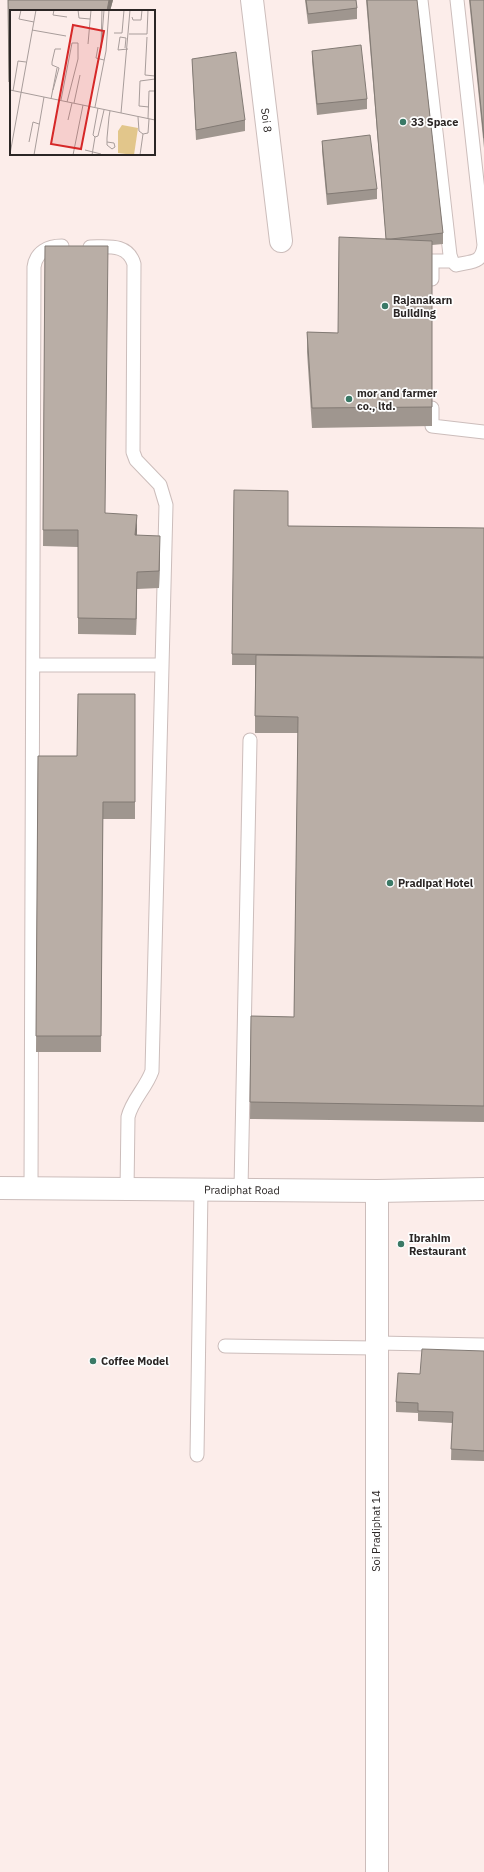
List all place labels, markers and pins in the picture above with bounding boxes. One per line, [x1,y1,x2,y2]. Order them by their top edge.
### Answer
place label: 33 Space [411,115,458,129]
marker: 33 Space [398,117,408,127]
place label: Rajanakarn Building [393,293,452,320]
marker: Rajanakarn Building [380,301,390,311]
place label: mor and farmer co., ltd. [357,386,438,413]
marker: mor and farmer co., ltd. [344,394,354,404]
place label: Pradipat Hotel [398,876,474,890]
marker: Pradipat Hotel [385,878,395,888]
place label: Ibrahim Restaurant [409,1231,466,1258]
marker: Ibrahim Restaurant [396,1239,406,1249]
place label: Coffee Model [101,1354,169,1368]
marker: Coffee Model [88,1356,98,1366]

